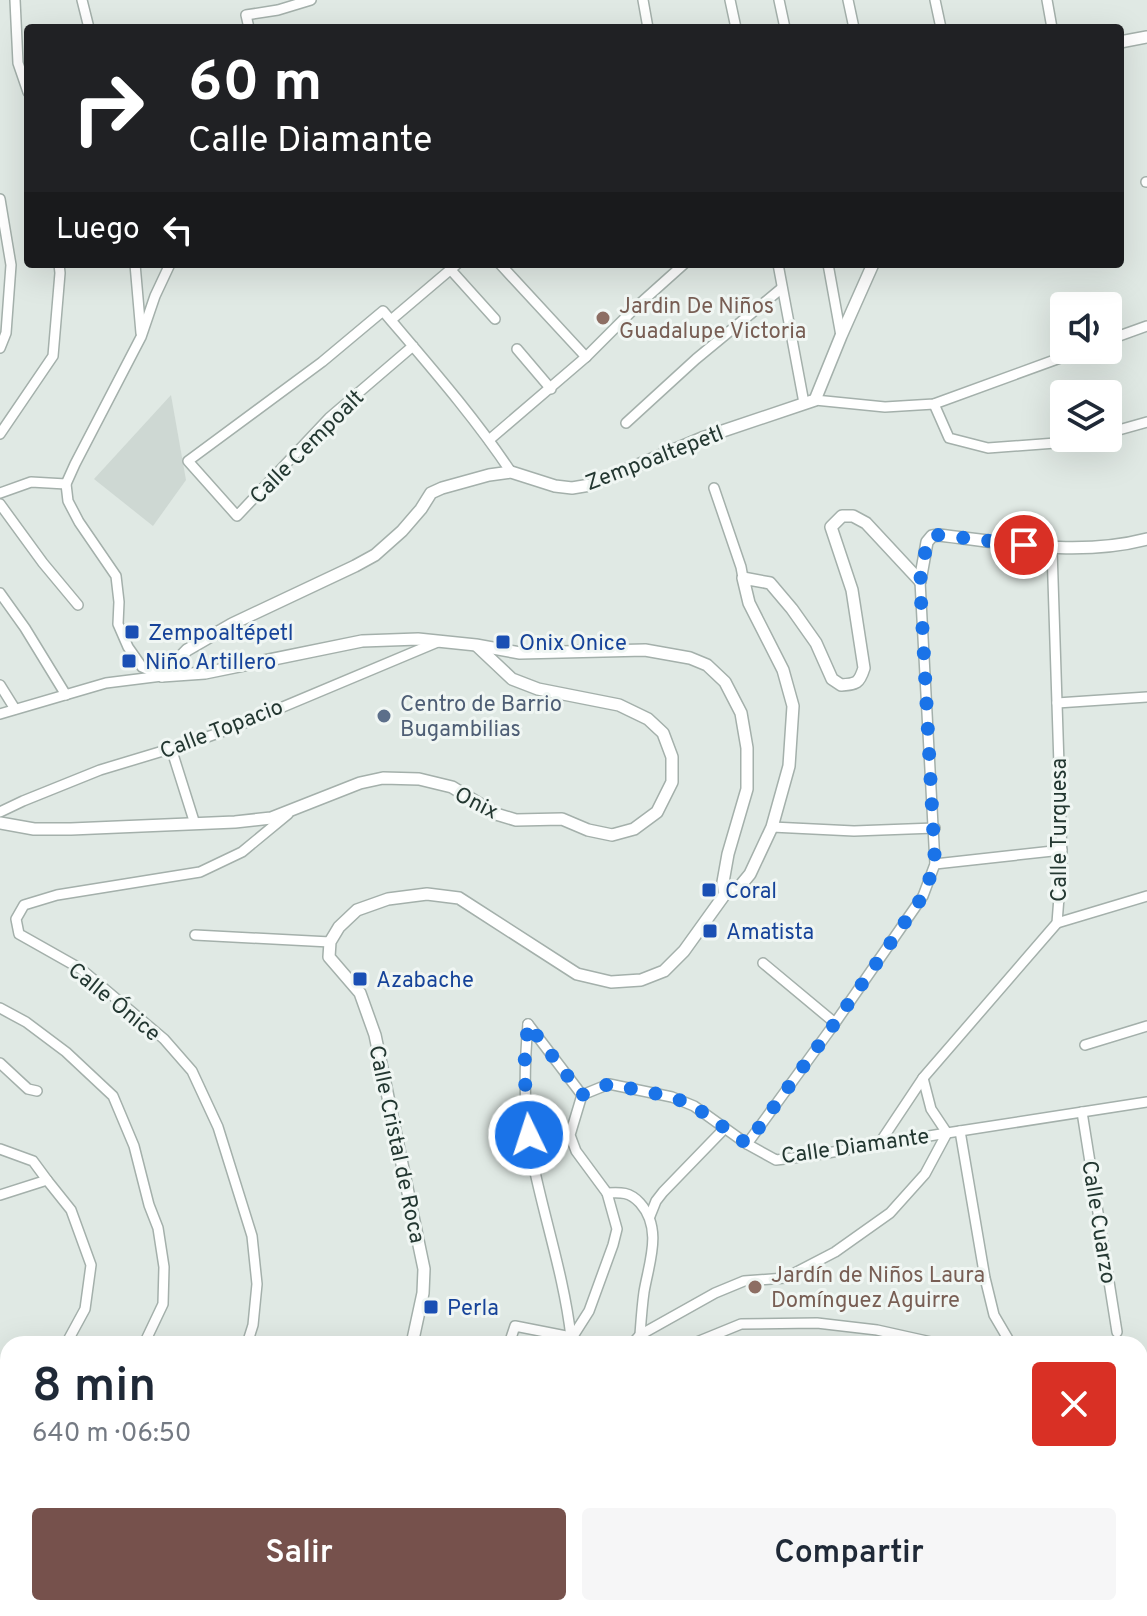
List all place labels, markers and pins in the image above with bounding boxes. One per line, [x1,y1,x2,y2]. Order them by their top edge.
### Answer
place label: Jardin De Niños Guadalupe Victoria [619,294,806,346]
marker: Jardin De Niños Guadalupe Victoria [594,309,612,327]
pin [990,511,1058,579]
place label: Zempoaltépetl [148,621,294,648]
marker: Zempoaltépetl [123,623,141,641]
place label: Onix Onice [519,631,627,658]
marker: Onix Onice [494,633,512,651]
place label: Niño Artillero [145,650,276,677]
marker: Niño Artillero [120,652,138,670]
place label: Centro de Barrio Bugambilias [400,692,562,744]
marker: Centro de Barrio Bugambilias [375,707,393,725]
place label: Coral [725,879,777,906]
marker: Coral [700,881,718,899]
place label: Amatista [726,920,814,947]
marker: Amatista [701,922,719,940]
place label: Azabache [376,968,474,995]
marker: Azabache [351,970,369,988]
place label: Jardín de Niños Laura Domínguez Aguirre [771,1263,985,1315]
marker: Jardín de Niños Laura Domínguez Aguirre [746,1278,764,1296]
place label: Perla [447,1296,499,1323]
marker: Perla [422,1298,440,1316]

